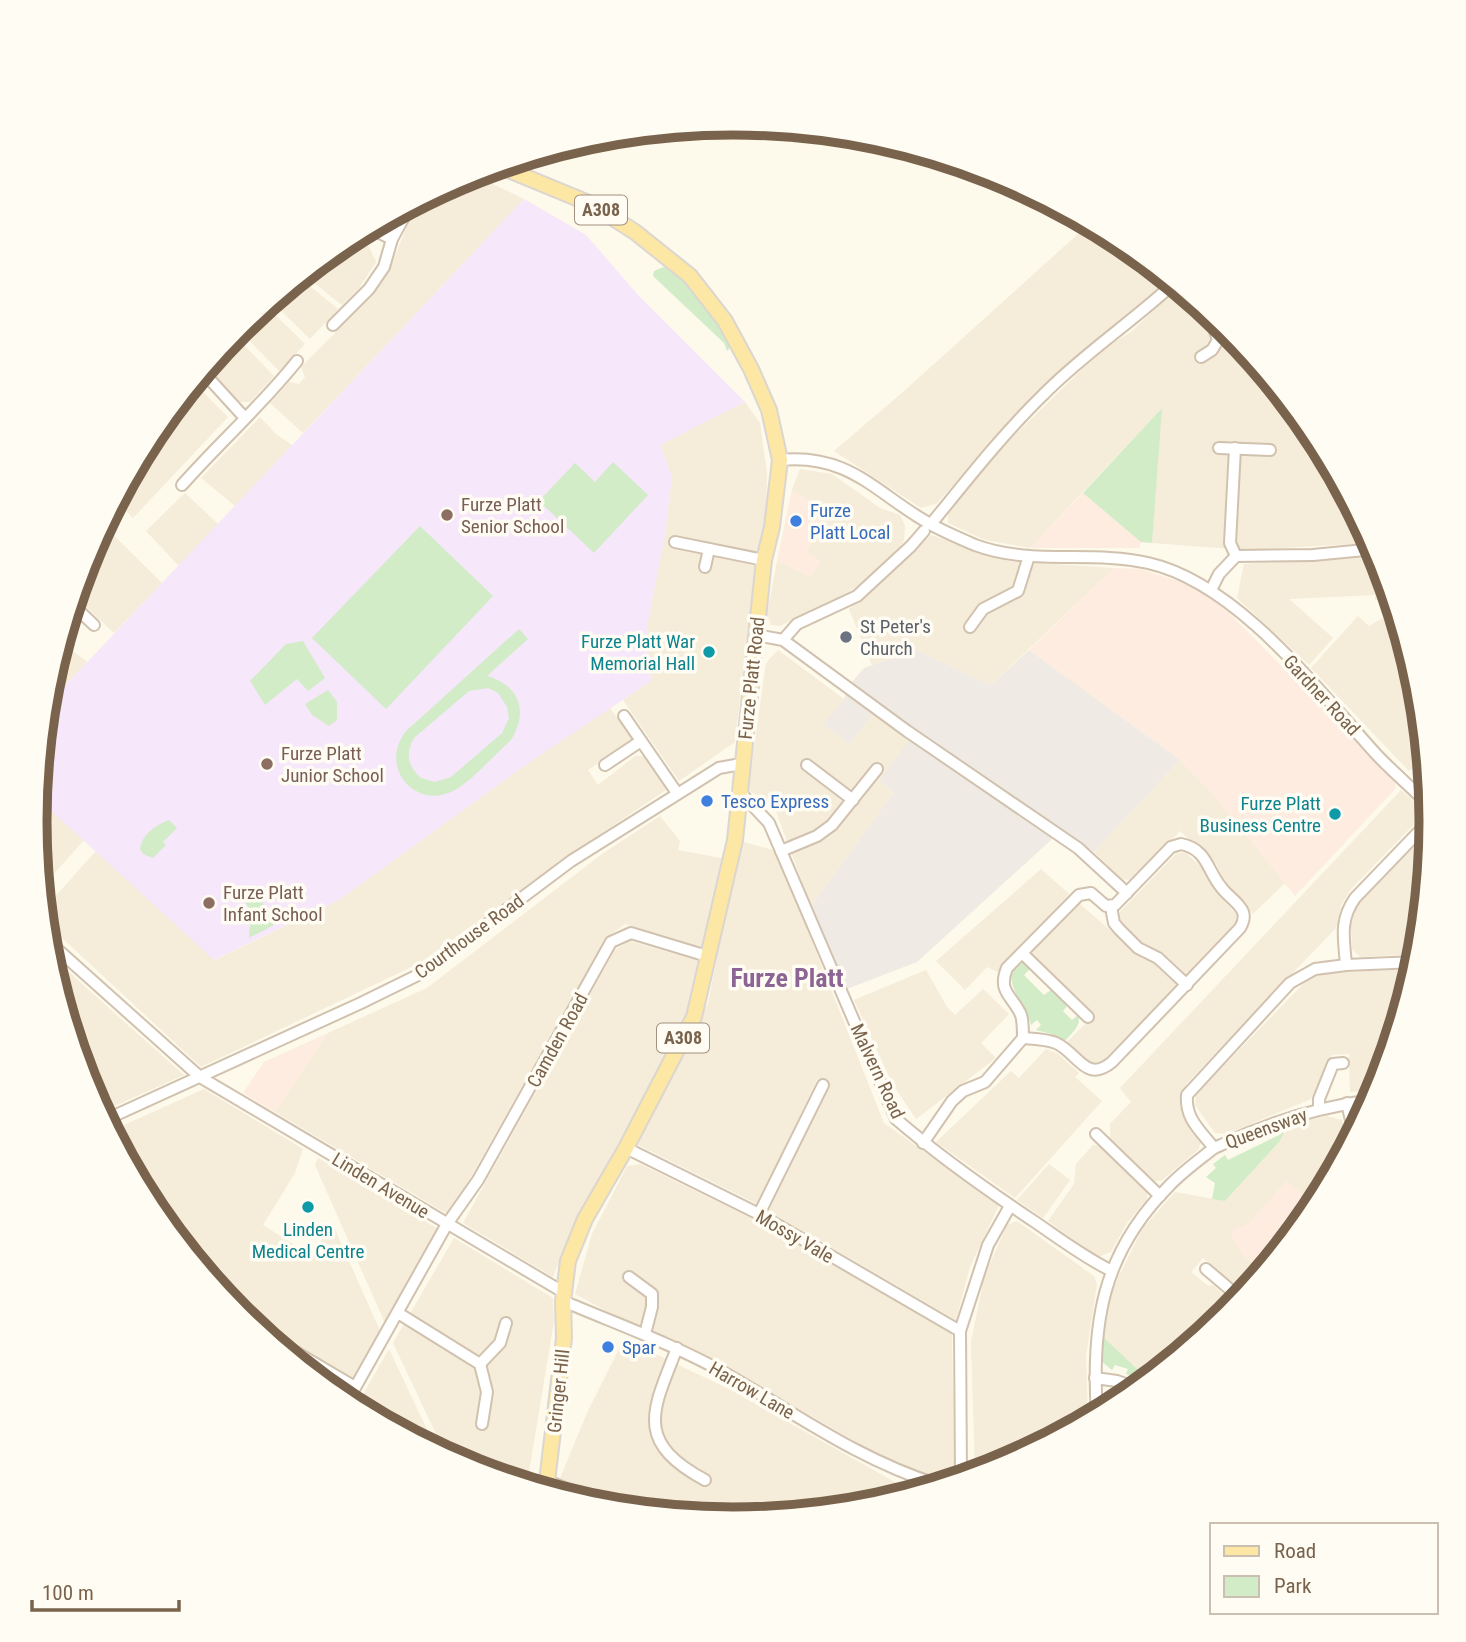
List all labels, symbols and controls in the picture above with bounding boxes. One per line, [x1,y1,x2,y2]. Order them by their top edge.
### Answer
road number: A308 [575,196,627,224]
place label: Furze Platt Senior School [461,493,564,538]
place label: Furze Platt Local [810,499,890,544]
marker: Furze Platt Senior School [439,507,455,523]
marker: Furze Platt Local [788,513,804,529]
place label: St Peter's Church [860,615,931,660]
street label: Furze Platt Road [734,616,769,740]
marker: St Peter's Church [838,629,854,645]
place label: Furze Platt War Memorial Hall [581,630,695,675]
marker: Furze Platt War Memorial Hall [701,644,717,660]
street label: Gardner Road [1279,650,1365,740]
place label: Furze Platt Junior School [281,742,384,787]
marker: Furze Platt Junior School [259,756,275,772]
place label: Tesco Express [721,790,829,813]
place label: Furze Platt Business Centre [1200,792,1321,837]
marker: Tesco Express [699,793,715,809]
marker: Furze Platt Business Centre [1327,806,1343,822]
place label: Furze Platt Infant School [223,881,323,926]
street label: Courthouse Road [410,889,528,984]
marker: Furze Platt Infant School [201,895,217,911]
district label: Furze Platt [730,963,844,993]
street label: Camden Road [522,989,593,1091]
street label: Malvern Road [846,1020,910,1122]
road number: A308 [657,1023,709,1052]
street label: Queensway [1222,1103,1310,1154]
street label: Linden Avenue [328,1147,434,1223]
marker: Linden Medical Centre [300,1199,316,1215]
street label: Mossy Vale [752,1205,838,1268]
place label: Linden Medical Centre [252,1218,364,1263]
place label: Spar [622,1336,656,1359]
marker: Spar [600,1339,616,1355]
street label: Gringer Hill [543,1348,574,1434]
street label: Harrow Lane [705,1357,799,1424]
legend [1210,1523,1438,1614]
text: Road [1274,1539,1316,1563]
scale bar [32,1568,178,1612]
text: Park [1274,1574,1312,1598]
text: 100 m [42,1581,94,1605]

